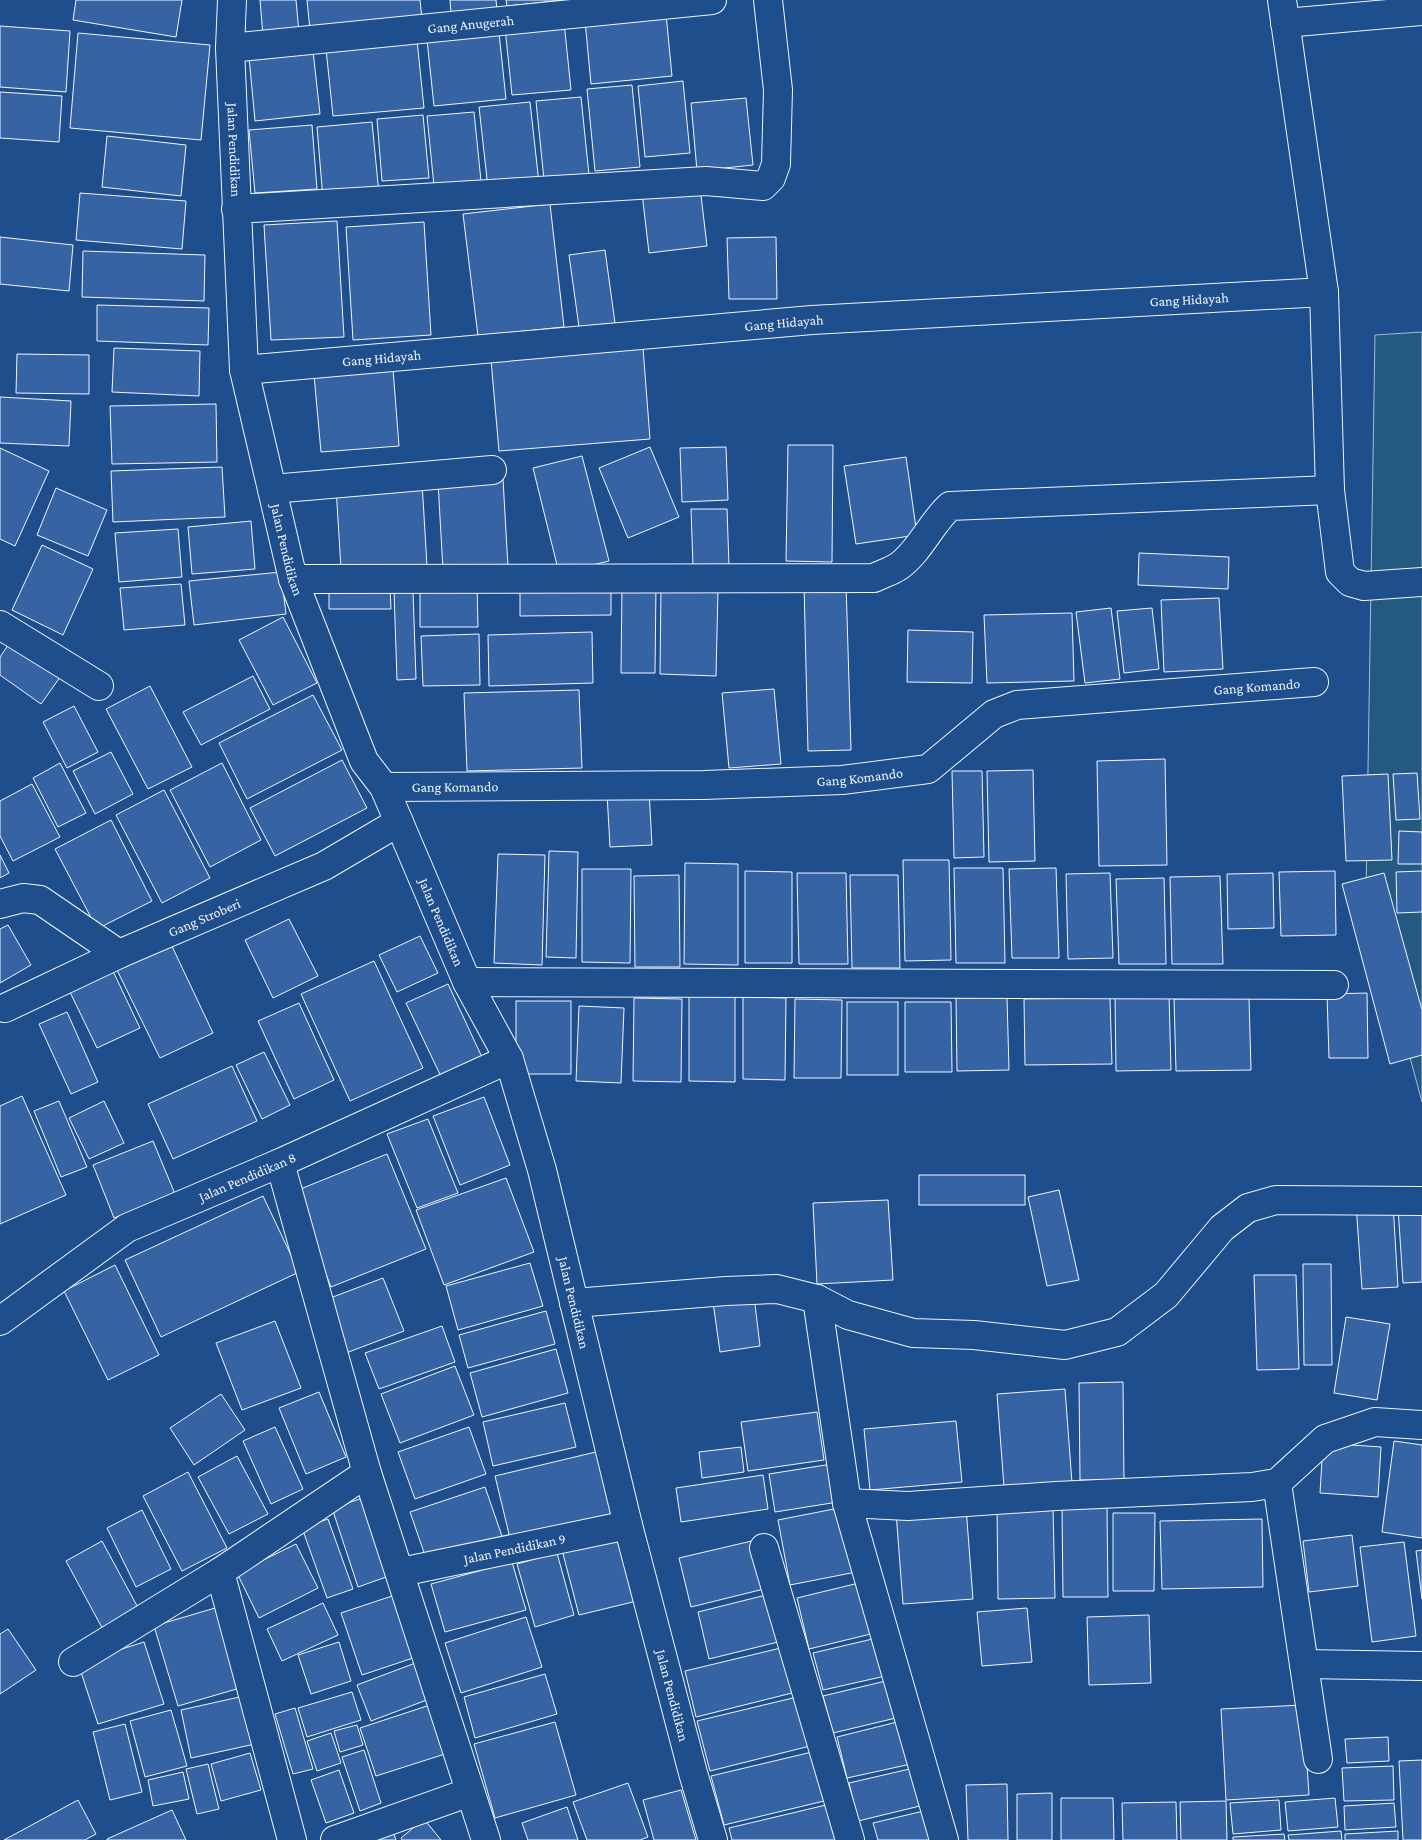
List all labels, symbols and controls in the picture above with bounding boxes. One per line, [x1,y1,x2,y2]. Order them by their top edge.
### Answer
street label: Gang Anugerah [427,12,515,36]
street label: Jalan Pendidikan [224,100,244,198]
street label: Gang Hidayah [1149,289,1230,310]
street label: Gang Hidayah [744,311,824,334]
street label: Gang Hidayah [341,346,422,369]
street label: Jalan Pendidikan [267,500,307,598]
street label: Gang Komando [1213,675,1301,698]
street label: Gang Komando [816,764,904,789]
street label: Gang Komando [412,778,498,795]
street label: Jalan Pendidikan [415,874,467,969]
street label: Gang Stroberi [166,895,243,940]
street label: Jalan Pendidikan 8 [194,1149,298,1205]
street label: Jalan Pendidikan [555,1253,593,1351]
street label: Jalan Pendidikan 9 [460,1530,567,1567]
street label: Jalan Pendidikan [652,1646,692,1743]

